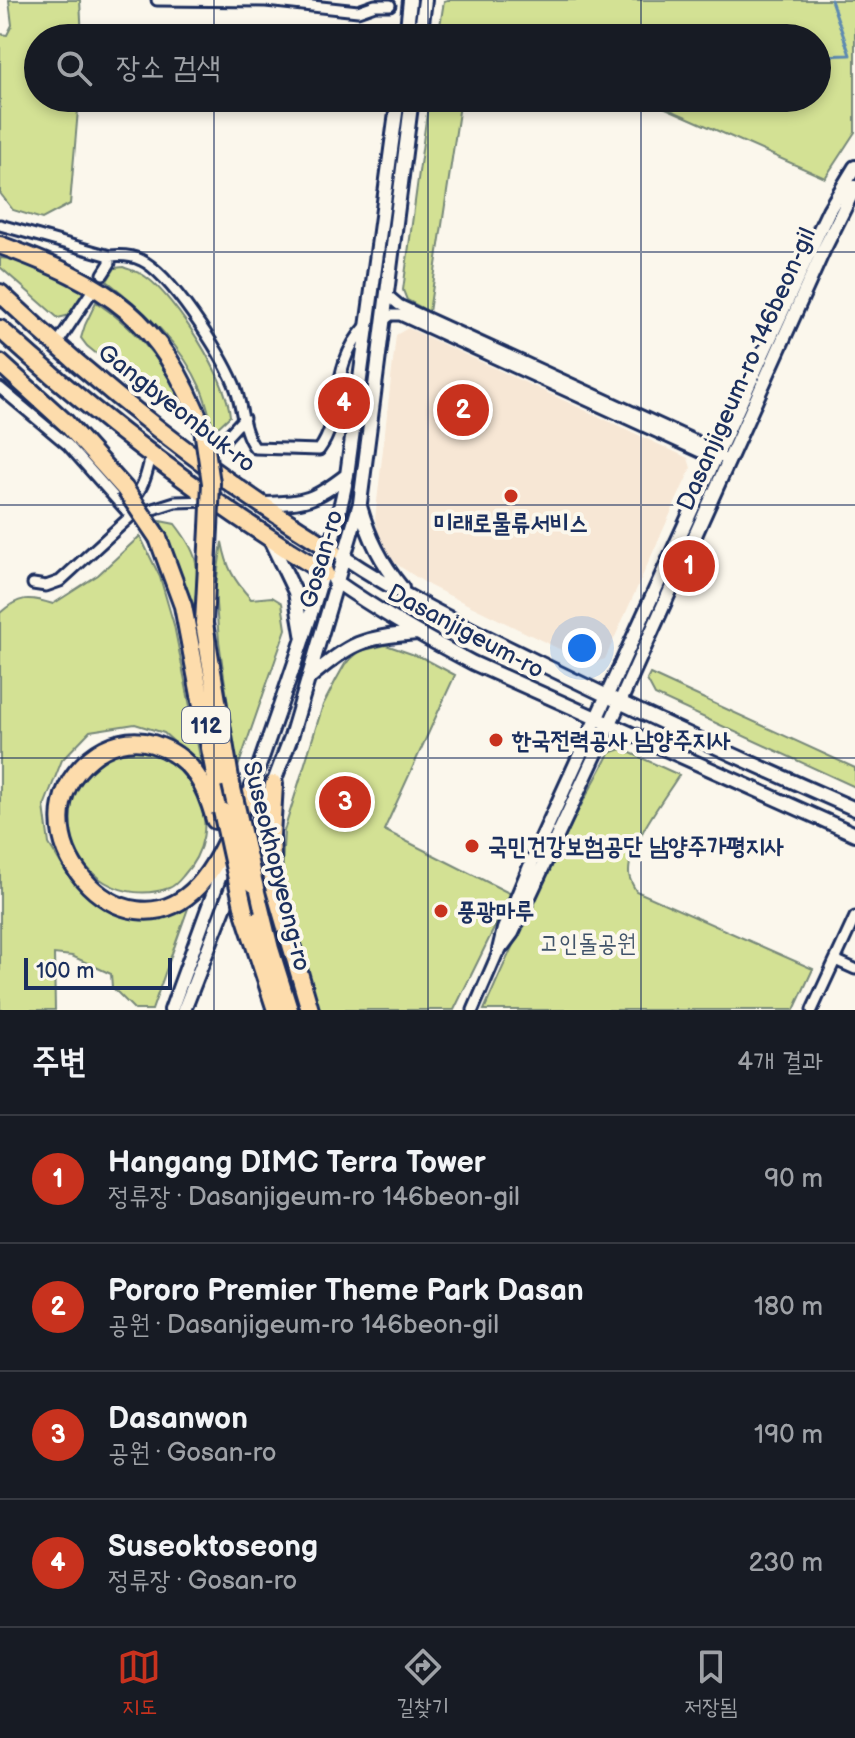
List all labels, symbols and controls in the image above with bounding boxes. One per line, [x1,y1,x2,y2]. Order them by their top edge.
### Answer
search box [24,24,831,112]
icon: search [52,46,96,90]
text: 장소 검색 [116,50,221,86]
street label: Dasanjigeum-ro 146beon-gil [671,223,822,515]
street label: Gangbyeonbuk-ro [92,338,261,479]
pin: 4 [318,373,370,433]
pin: 2 [437,380,489,440]
marker: 미래로물류서비스 [502,487,520,505]
street label: Gosan-ro [294,506,349,612]
place label: 미래로물류서비스 [434,509,588,538]
pin: 1 [663,536,715,596]
street label: Dasanjigeum-ro [383,578,549,685]
your location [562,628,602,668]
road number: 112 [182,707,230,743]
place label: 한국전력공사 남양주지사 [511,726,731,755]
marker: 한국전력공사 남양주지사 [487,731,505,749]
street label: Suseokhopyeong-ro [236,758,317,974]
pin: 3 [319,772,371,832]
place label: 국민건강보험공단 남양주가평지사 [488,832,784,861]
marker: 국민건강보험공단 남양주가평지사 [463,837,481,855]
place label: 풍광마루 [457,897,534,926]
marker: 풍광마루 [432,902,450,920]
park label: 고인돌공원 [540,929,636,958]
scale bar [24,954,172,990]
text: 100 m [36,958,95,985]
text: 주변 [32,1041,87,1082]
text: 4개 결과 [737,1047,823,1078]
text: Hangang DIMC Terra Tower [108,1145,486,1181]
text: 1 [53,1164,63,1195]
text: 90 m [764,1164,823,1195]
text: 정류장 · Dasanjigeum-ro 146beon-gil [108,1182,520,1213]
text: Pororo Premier Theme Park Dasan [108,1273,584,1309]
text: 2 [50,1292,66,1323]
text: 180 m [754,1292,823,1323]
text: 공원 · Dasanjigeum-ro 146beon-gil [108,1310,499,1341]
text: Dasanwon [108,1401,248,1437]
text: 3 [50,1420,66,1451]
text: 190 m [754,1420,823,1451]
text: 공원 · Gosan-ro [108,1438,276,1469]
text: Suseoktoseong [108,1529,318,1565]
text: 4 [50,1548,66,1579]
text: 230 m [748,1548,823,1579]
text: 정류장 · Gosan-ro [108,1566,297,1597]
tab: 지도 [117,1645,161,1721]
tab: 길찾기 [396,1645,449,1721]
tab: 저장됨 [684,1645,738,1721]

